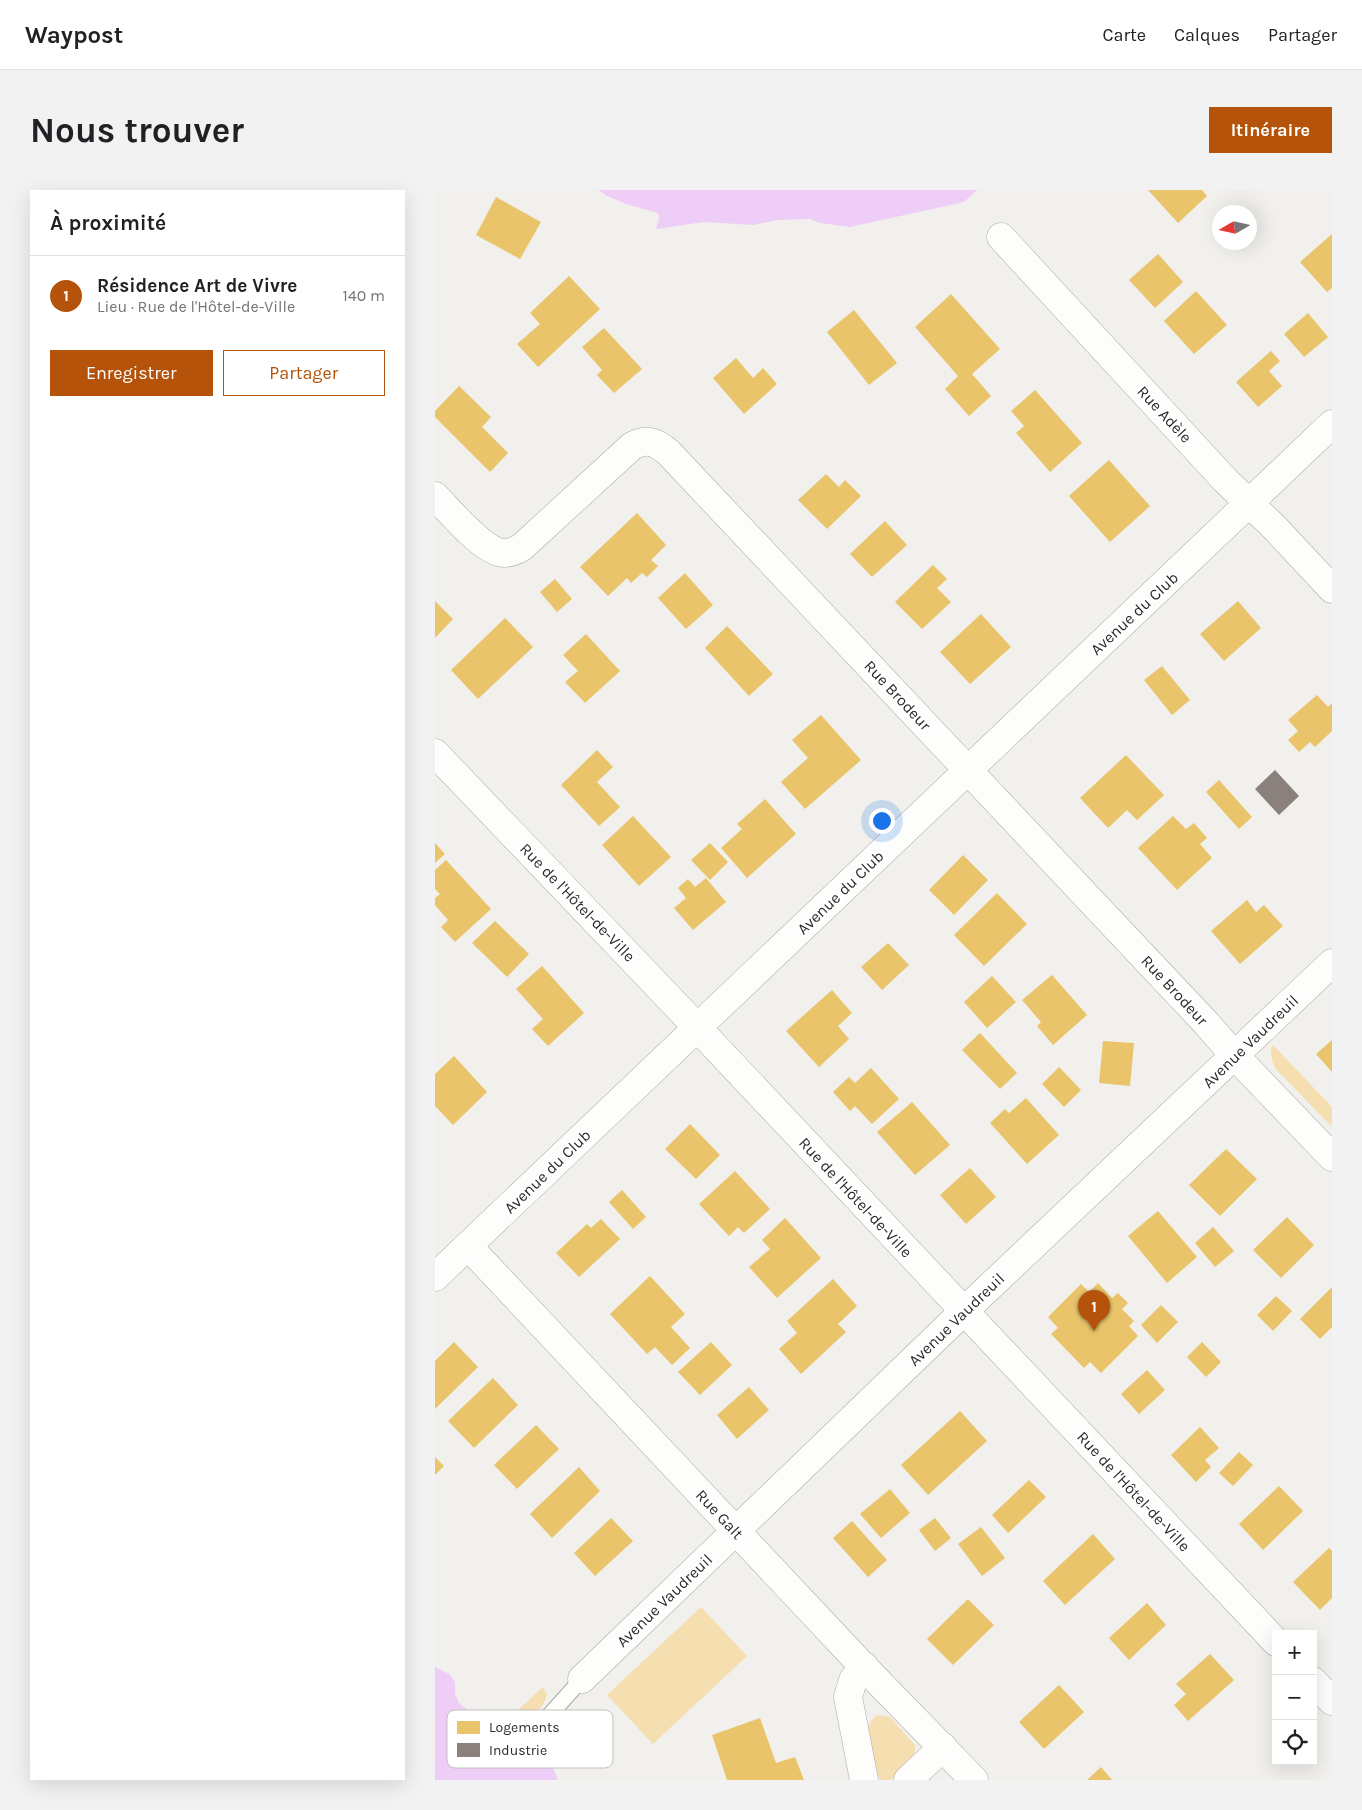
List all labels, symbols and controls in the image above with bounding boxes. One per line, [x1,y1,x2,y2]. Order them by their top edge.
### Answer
text: Waypost [25,21,123,49]
text: Carte [1102,24,1146,46]
text: Calques [1174,24,1240,46]
text: Partager [1268,24,1337,46]
button: Itinéraire [1209,107,1332,153]
text: Nous trouver [30,110,244,151]
north arrow [1212,205,1257,250]
text: À proximité [50,211,166,235]
text: Résidence Art de Vivre [97,275,297,297]
text: 1 [63,286,69,305]
text: 140 m [343,286,385,305]
text: Lieu · Rue de l'Hôtel-de-Ville [97,297,295,316]
button: Enregistrer [50,350,213,396]
button: Partager [223,350,385,396]
street label: Rue Adèle [1133,382,1196,447]
street label: Avenue du Club [1087,568,1182,659]
street label: Rue Brodeur [860,656,935,735]
your location [869,808,895,834]
street label: Rue de l'Hôtel-de-Ville [516,839,639,966]
street label: Avenue du Club [793,846,888,938]
street label: Rue Brodeur [1137,951,1212,1030]
street label: Avenue Vaudreuil [1198,991,1302,1092]
street label: Avenue du Club [500,1125,595,1217]
street label: Rue de l'Hôtel-de-Ville [795,1133,916,1261]
street label: Avenue Vaudreuil [904,1269,1008,1370]
pin: 1 [1078,1290,1110,1331]
street label: Rue de l'Hôtel-de-Ville [1073,1427,1194,1555]
street label: Rue Galt [692,1486,747,1543]
street label: Avenue Vaudreuil [612,1550,716,1651]
map controls [1272,1630,1317,1765]
button: + [1272,1630,1317,1675]
button: − [1272,1675,1317,1720]
legend [447,1710,613,1768]
text: Logements [489,1719,560,1736]
button: locate [1272,1720,1317,1765]
text: Industrie [489,1742,547,1759]

